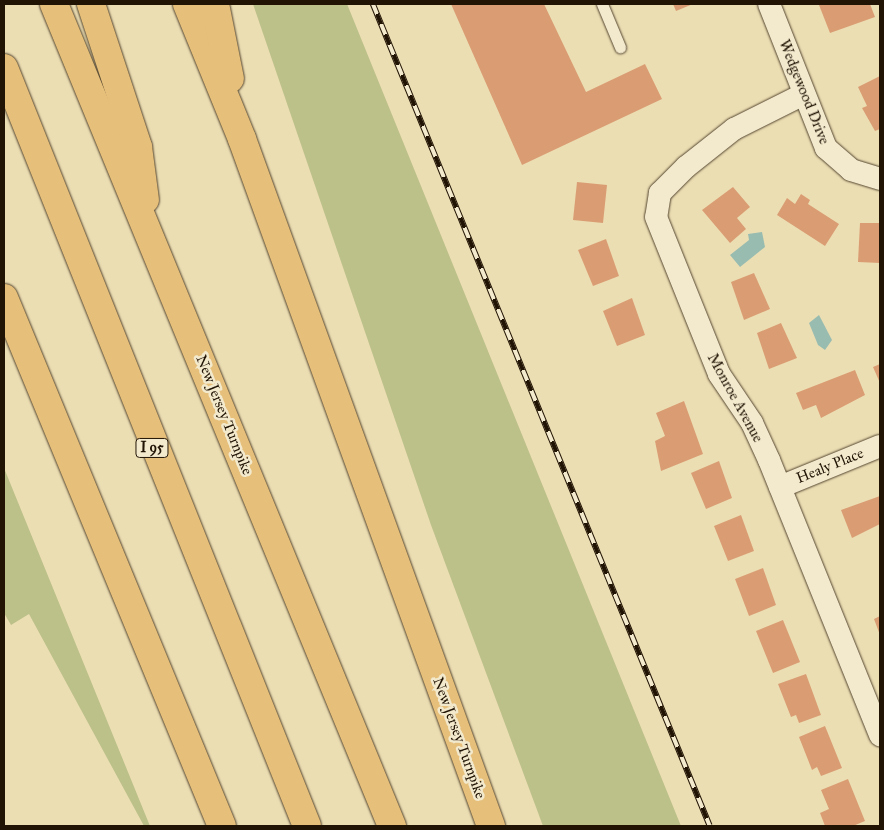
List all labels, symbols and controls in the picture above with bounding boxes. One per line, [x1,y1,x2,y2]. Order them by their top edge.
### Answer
street label: Wedgewood Drive [775,37,833,147]
street label: Monroe Avenue [703,350,767,446]
street label: New Jersey Turnpike [192,352,256,478]
road number: I 95 [134,436,170,459]
street label: Healy Place [794,444,866,488]
street label: New Jersey Turnpike [429,675,489,801]

